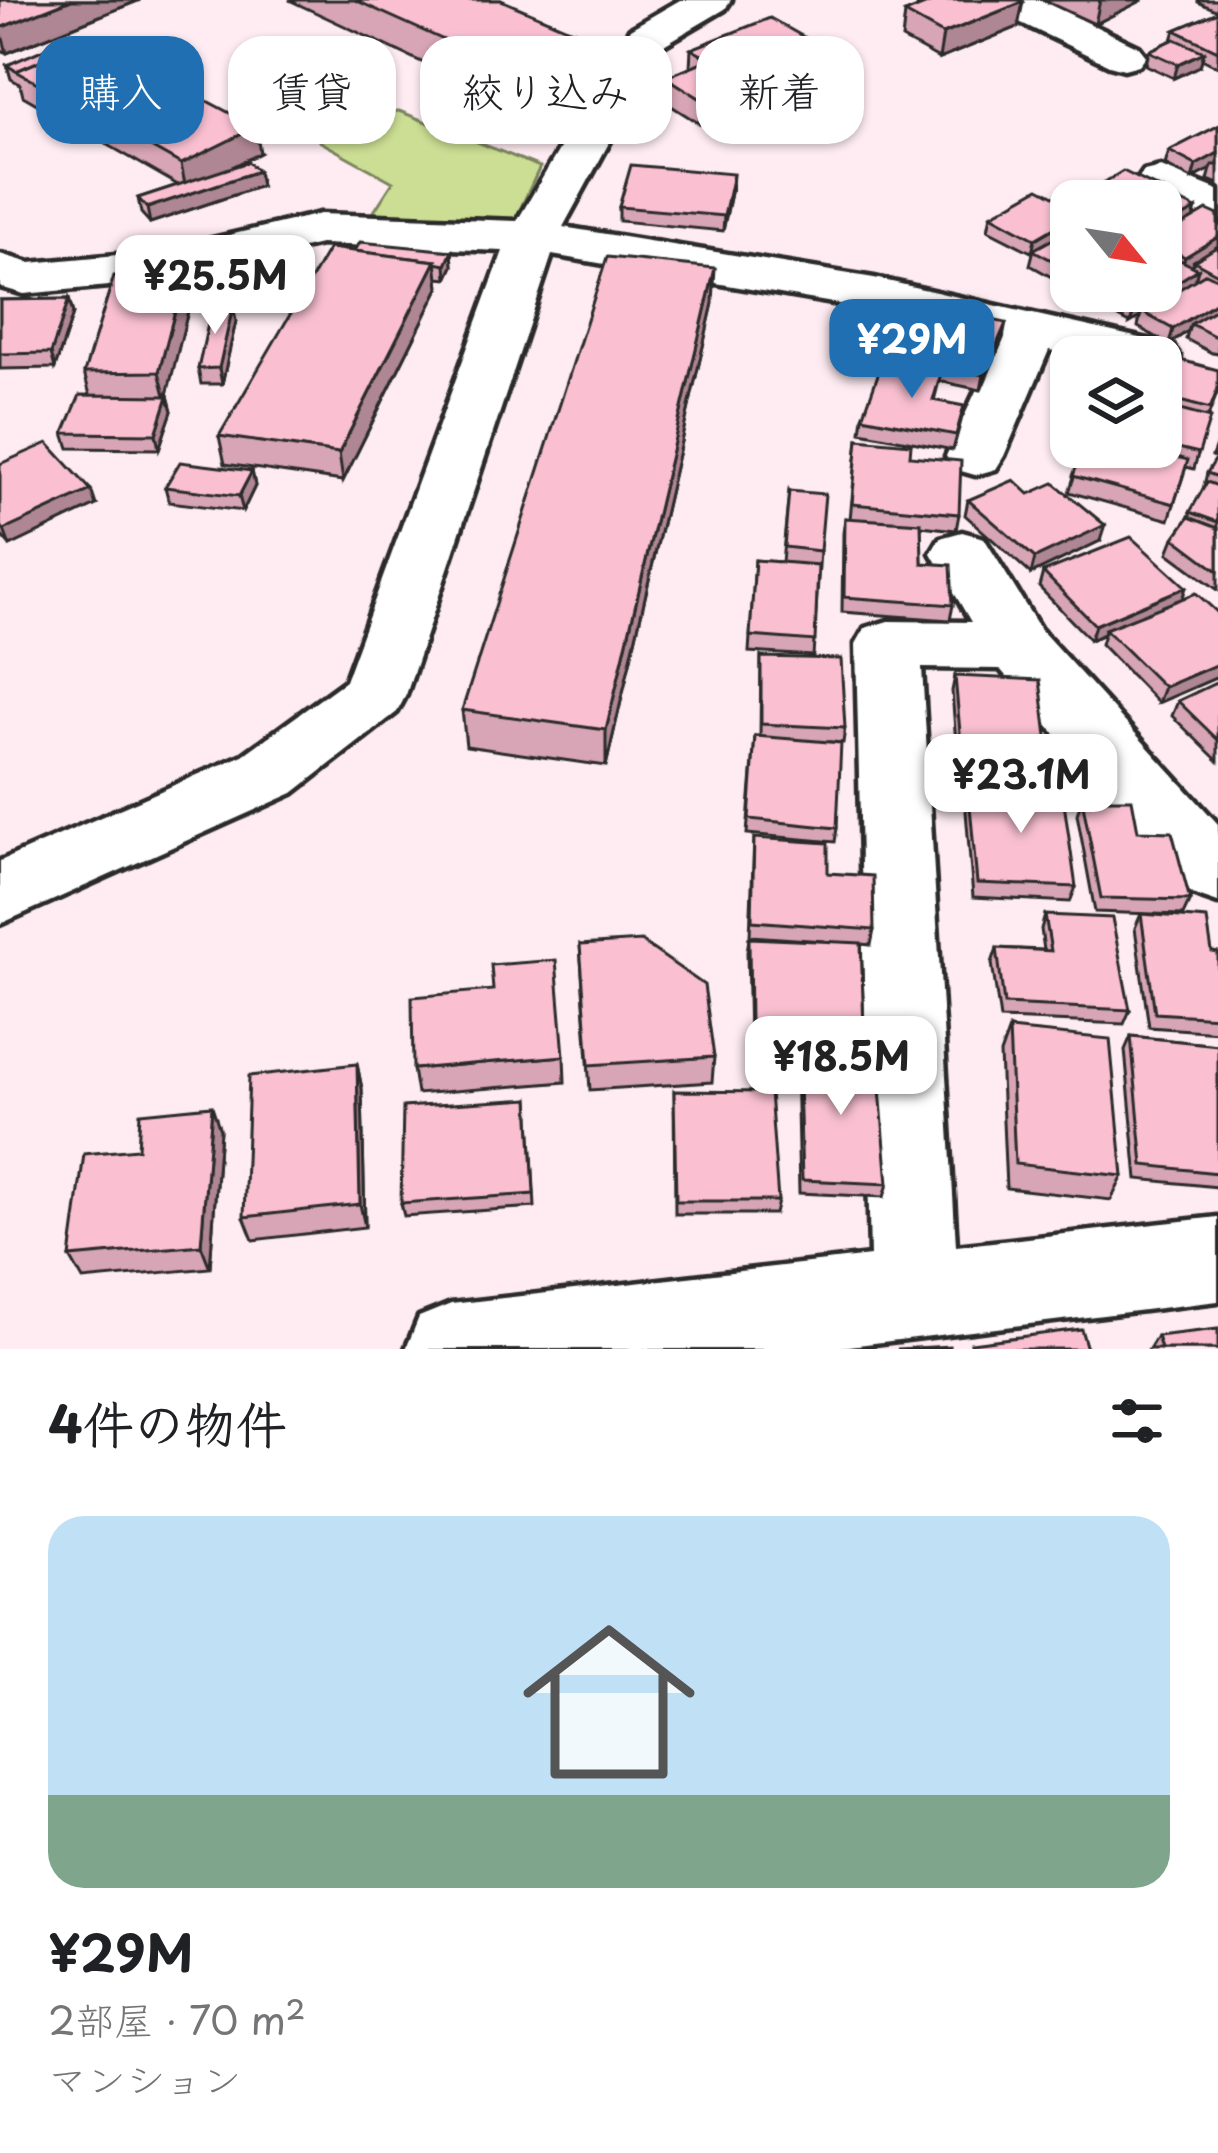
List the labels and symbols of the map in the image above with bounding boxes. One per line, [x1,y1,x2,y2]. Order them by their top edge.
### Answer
north arrow [1050,180,1182,312]
pin: ¥25.5M [117,235,313,337]
pin: ¥29M [841,299,983,401]
pin: ¥23.1M [923,734,1119,836]
pin: ¥18.5M [743,1016,939,1118]

